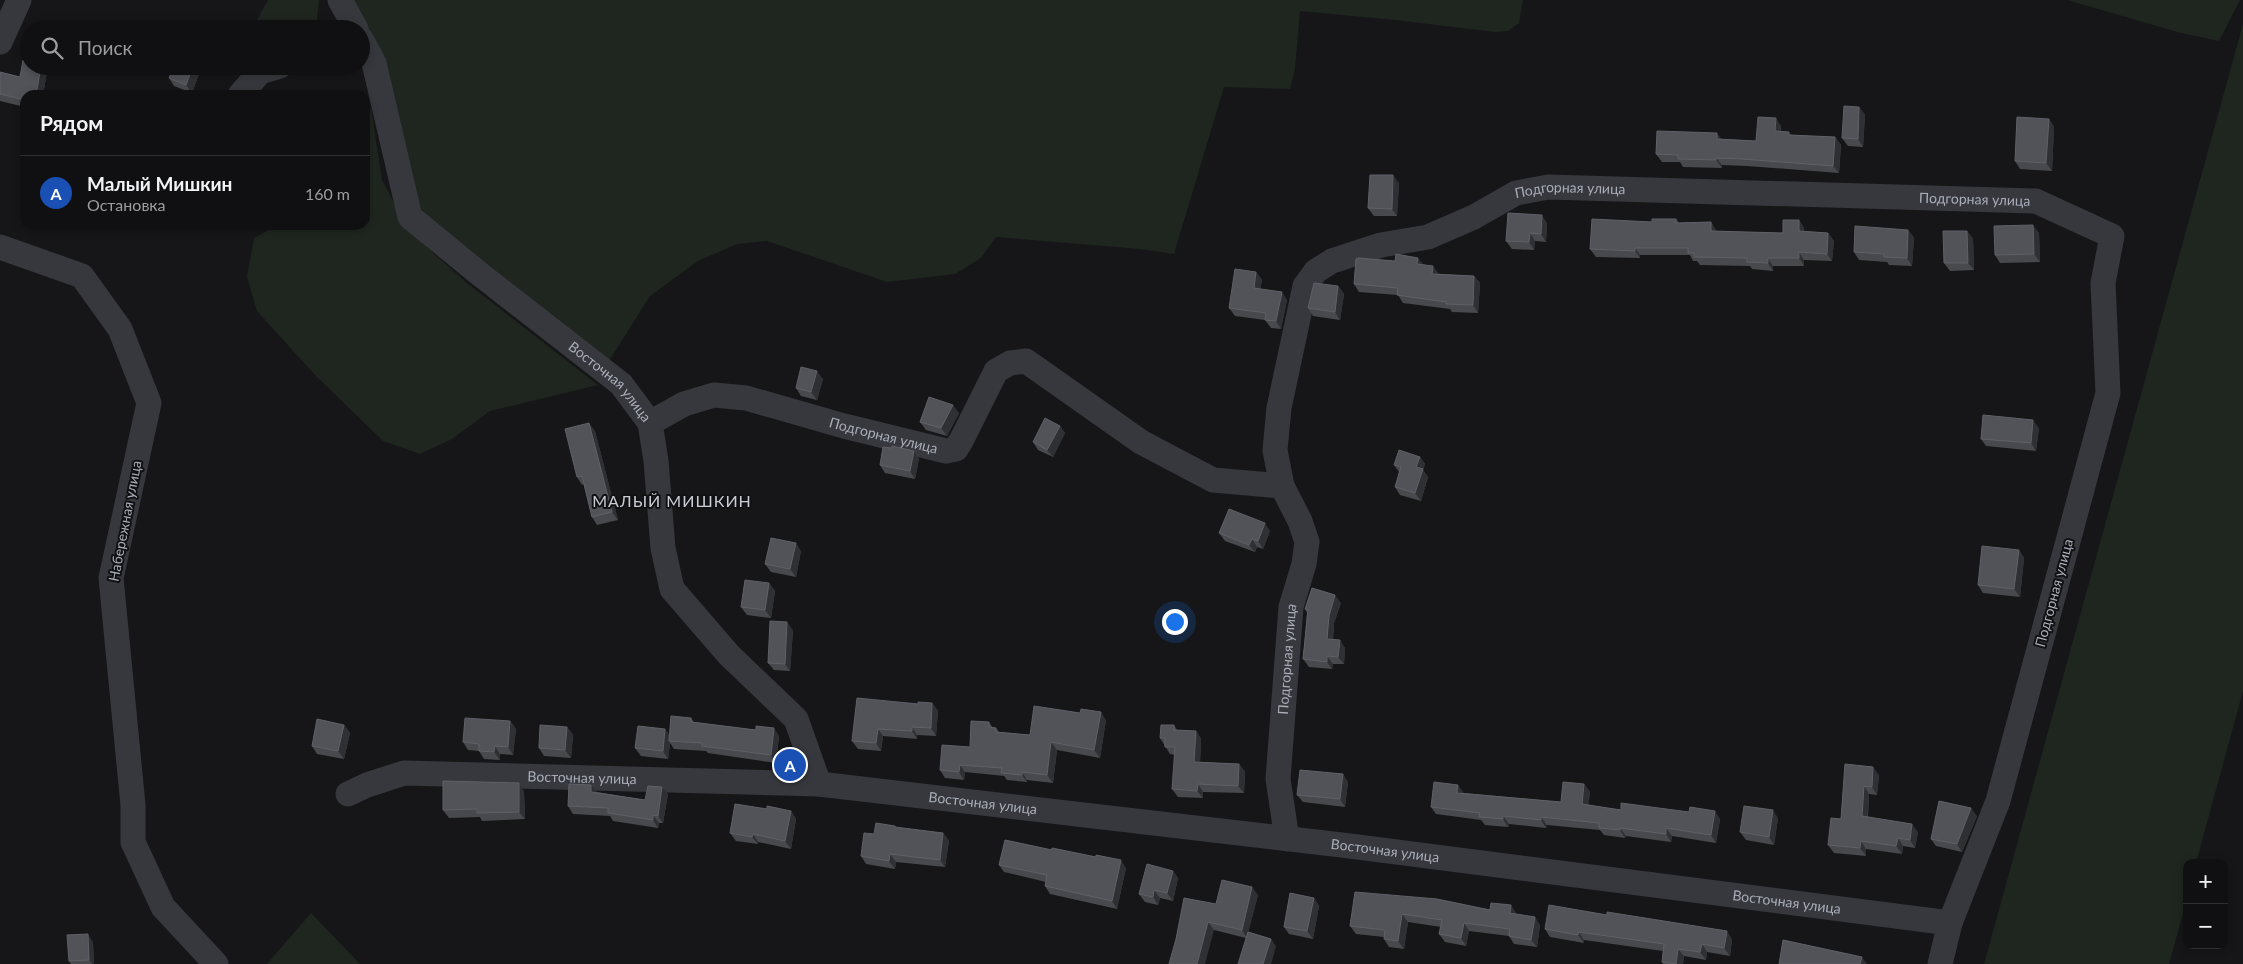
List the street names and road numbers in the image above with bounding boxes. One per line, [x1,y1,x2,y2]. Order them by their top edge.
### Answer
street label: Подгорная улица [1513,178,1626,201]
street label: Подгорная улица [1919,189,2031,209]
street label: Восточная улица [565,337,655,425]
street label: Подгорная улица [827,413,940,457]
street label: Набережная улица [104,459,145,583]
street label: Подгорная улица [2031,537,2076,649]
street label: Подгорная улица [1274,601,1300,715]
street label: Восточная улица [527,767,637,787]
street label: Восточная улица [928,788,1038,817]
street label: Восточная улица [1330,835,1440,865]
street label: Восточная улица [1732,886,1842,917]

